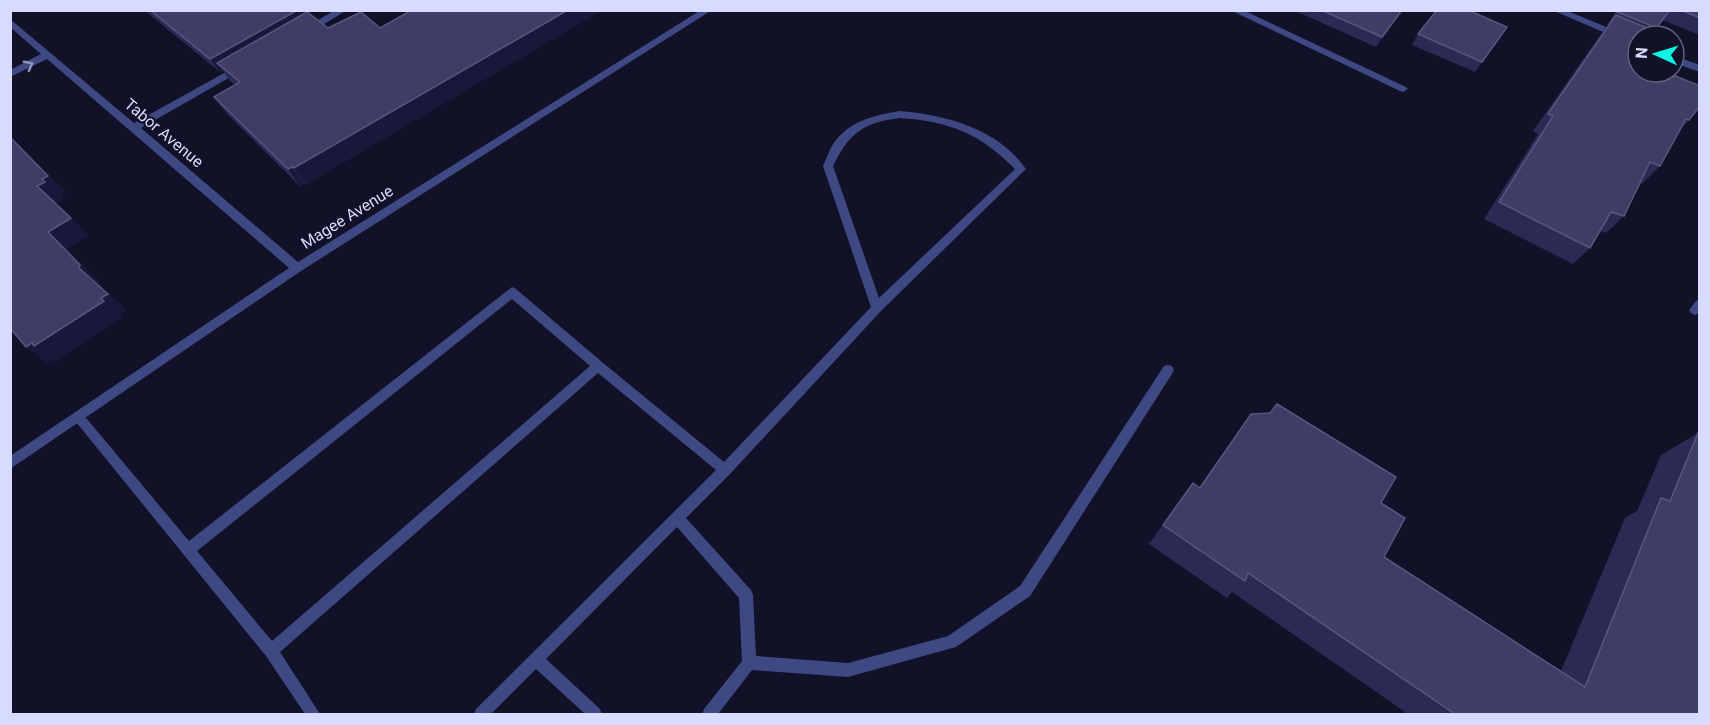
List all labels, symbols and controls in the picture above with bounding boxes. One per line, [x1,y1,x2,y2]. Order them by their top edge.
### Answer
north arrow [1626,24,1686,84]
text: N [1632,47,1651,59]
one-way arrow [22,61,33,72]
street label: Tabor Avenue [121,94,207,172]
street label: Magee Avenue [297,181,397,253]

